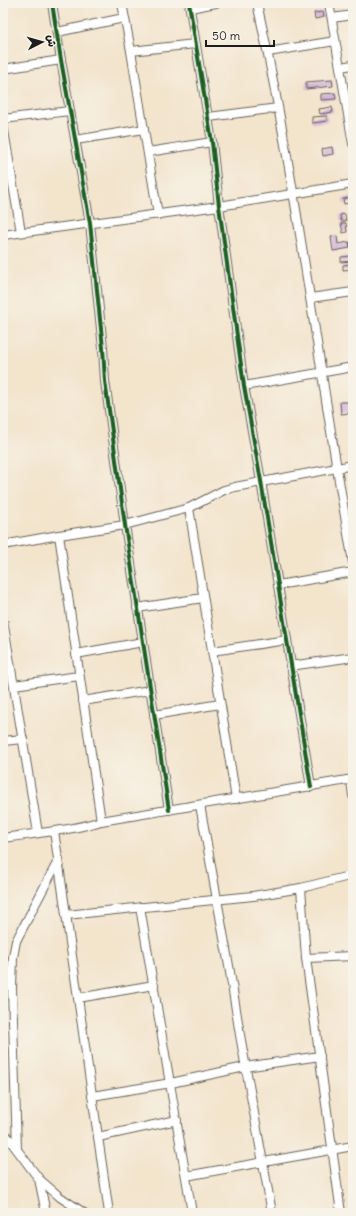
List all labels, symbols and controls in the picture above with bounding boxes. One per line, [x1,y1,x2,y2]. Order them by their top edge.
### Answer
north arrow [22,22,62,62]
scale bar [206,22,274,48]
text: 50 m [212,28,241,43]
text: ش [44,34,60,48]

